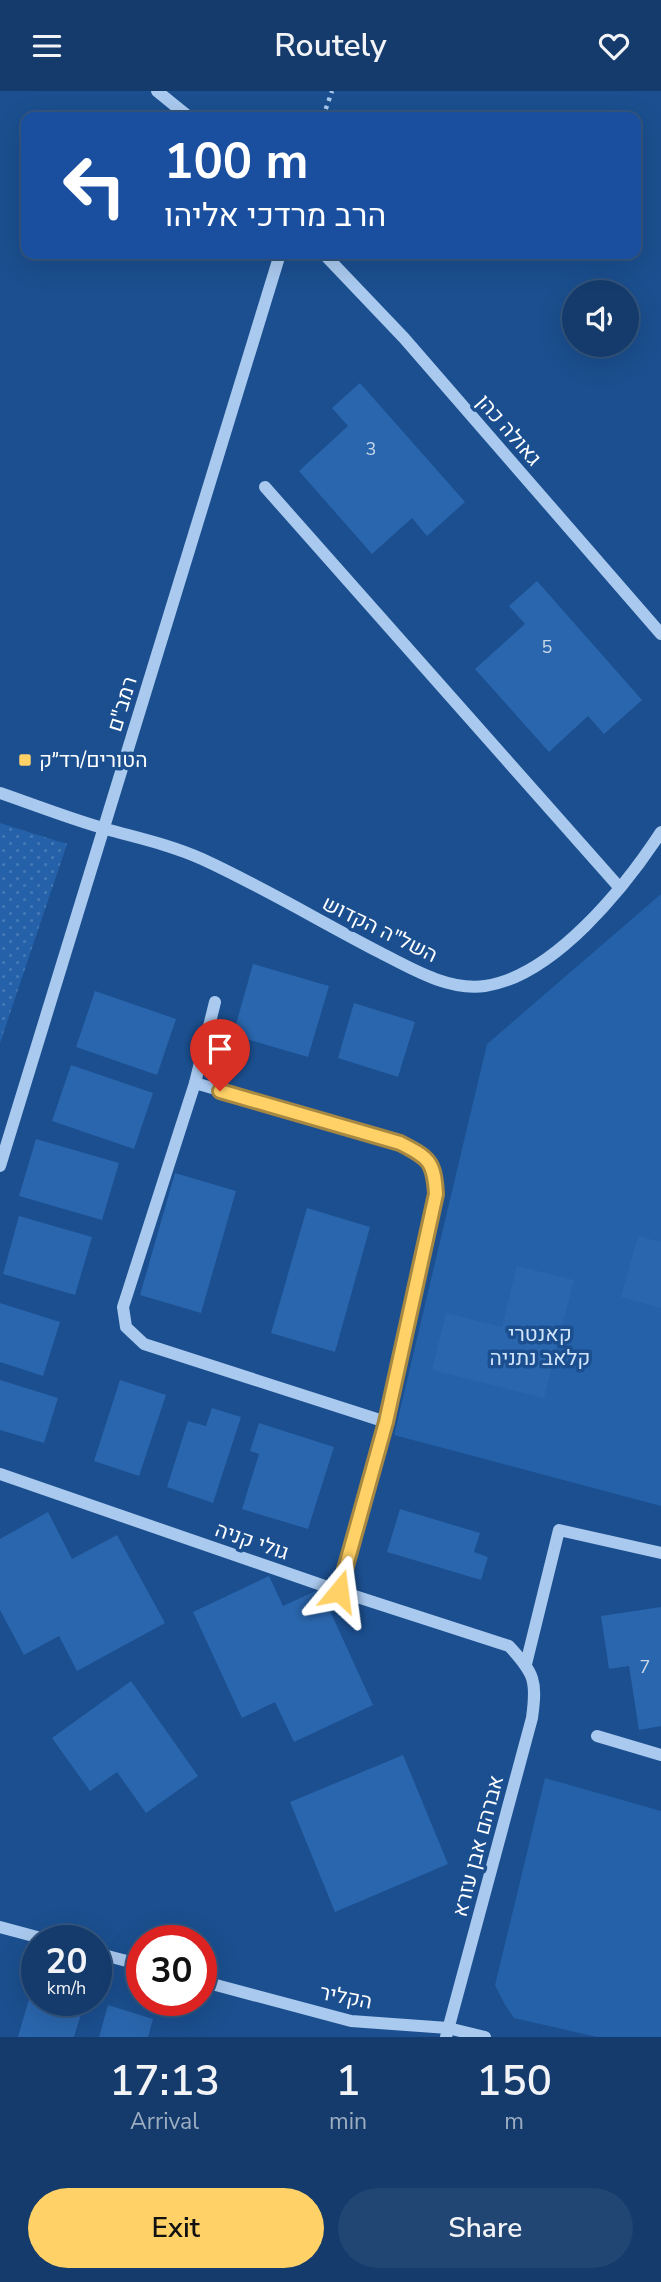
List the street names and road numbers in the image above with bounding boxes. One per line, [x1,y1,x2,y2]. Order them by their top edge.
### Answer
street label: גאולה כהן [470,388,548,472]
street label: רמב"ם [100,673,144,735]
street label: השל"ה הקדוש [318,889,442,969]
street label: גולי קניה [211,1515,293,1567]
street label: אברהם אבן עזרא [446,1772,510,1920]
street label: הקליר [317,1978,375,2016]

